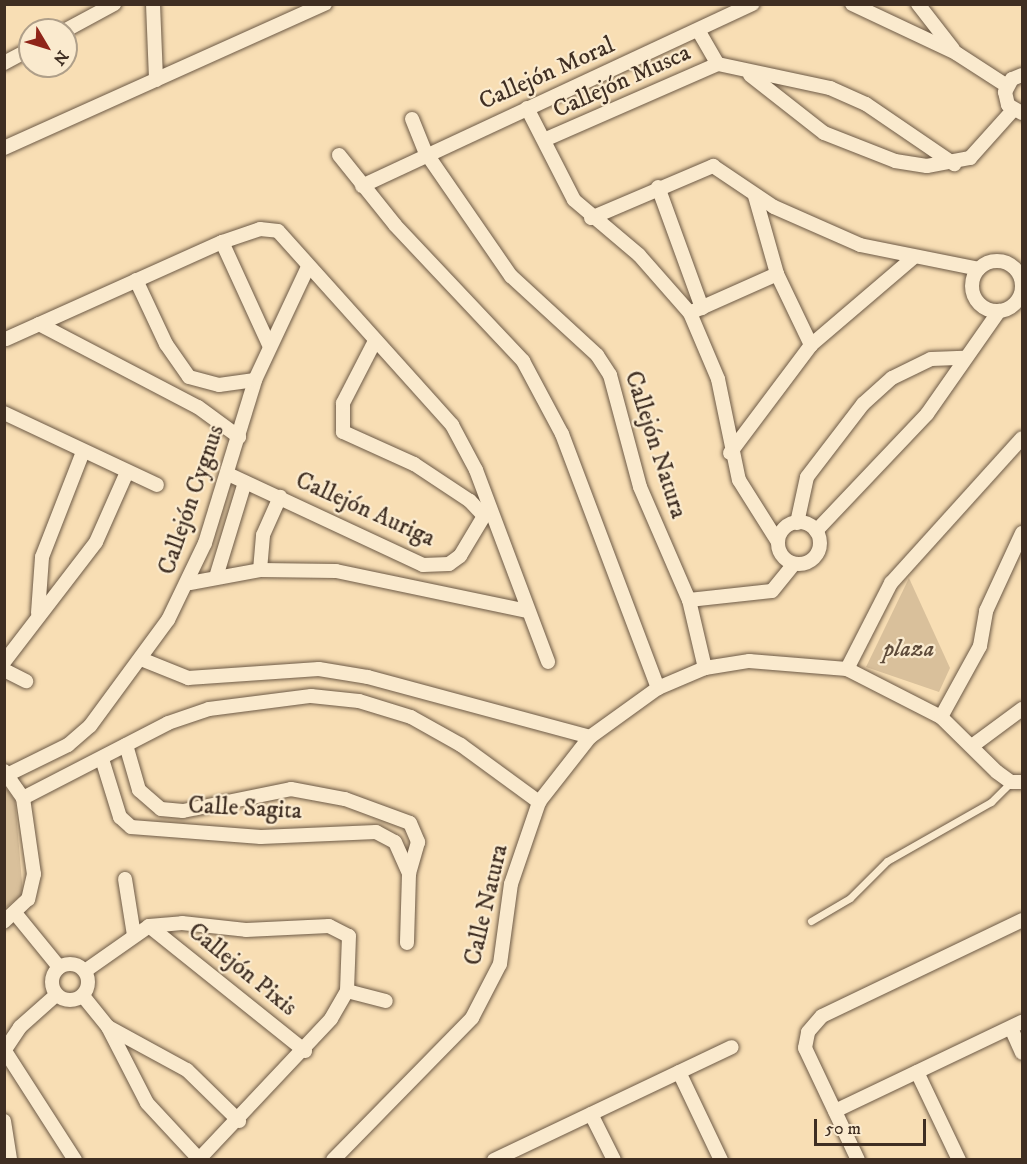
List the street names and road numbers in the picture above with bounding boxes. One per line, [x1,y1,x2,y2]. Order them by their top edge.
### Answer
street label: Callejón Moral [475,31,619,117]
street label: Callejón Musca [549,39,695,125]
street label: Callejón Natura [618,368,692,522]
street label: Callejón Cygnus [153,421,231,579]
street label: Callejón Auriga [291,466,439,554]
street label: Calle Sagita [187,792,303,826]
street label: Calle Natura [459,842,515,968]
street label: Callejón Pixis [182,917,302,1023]

